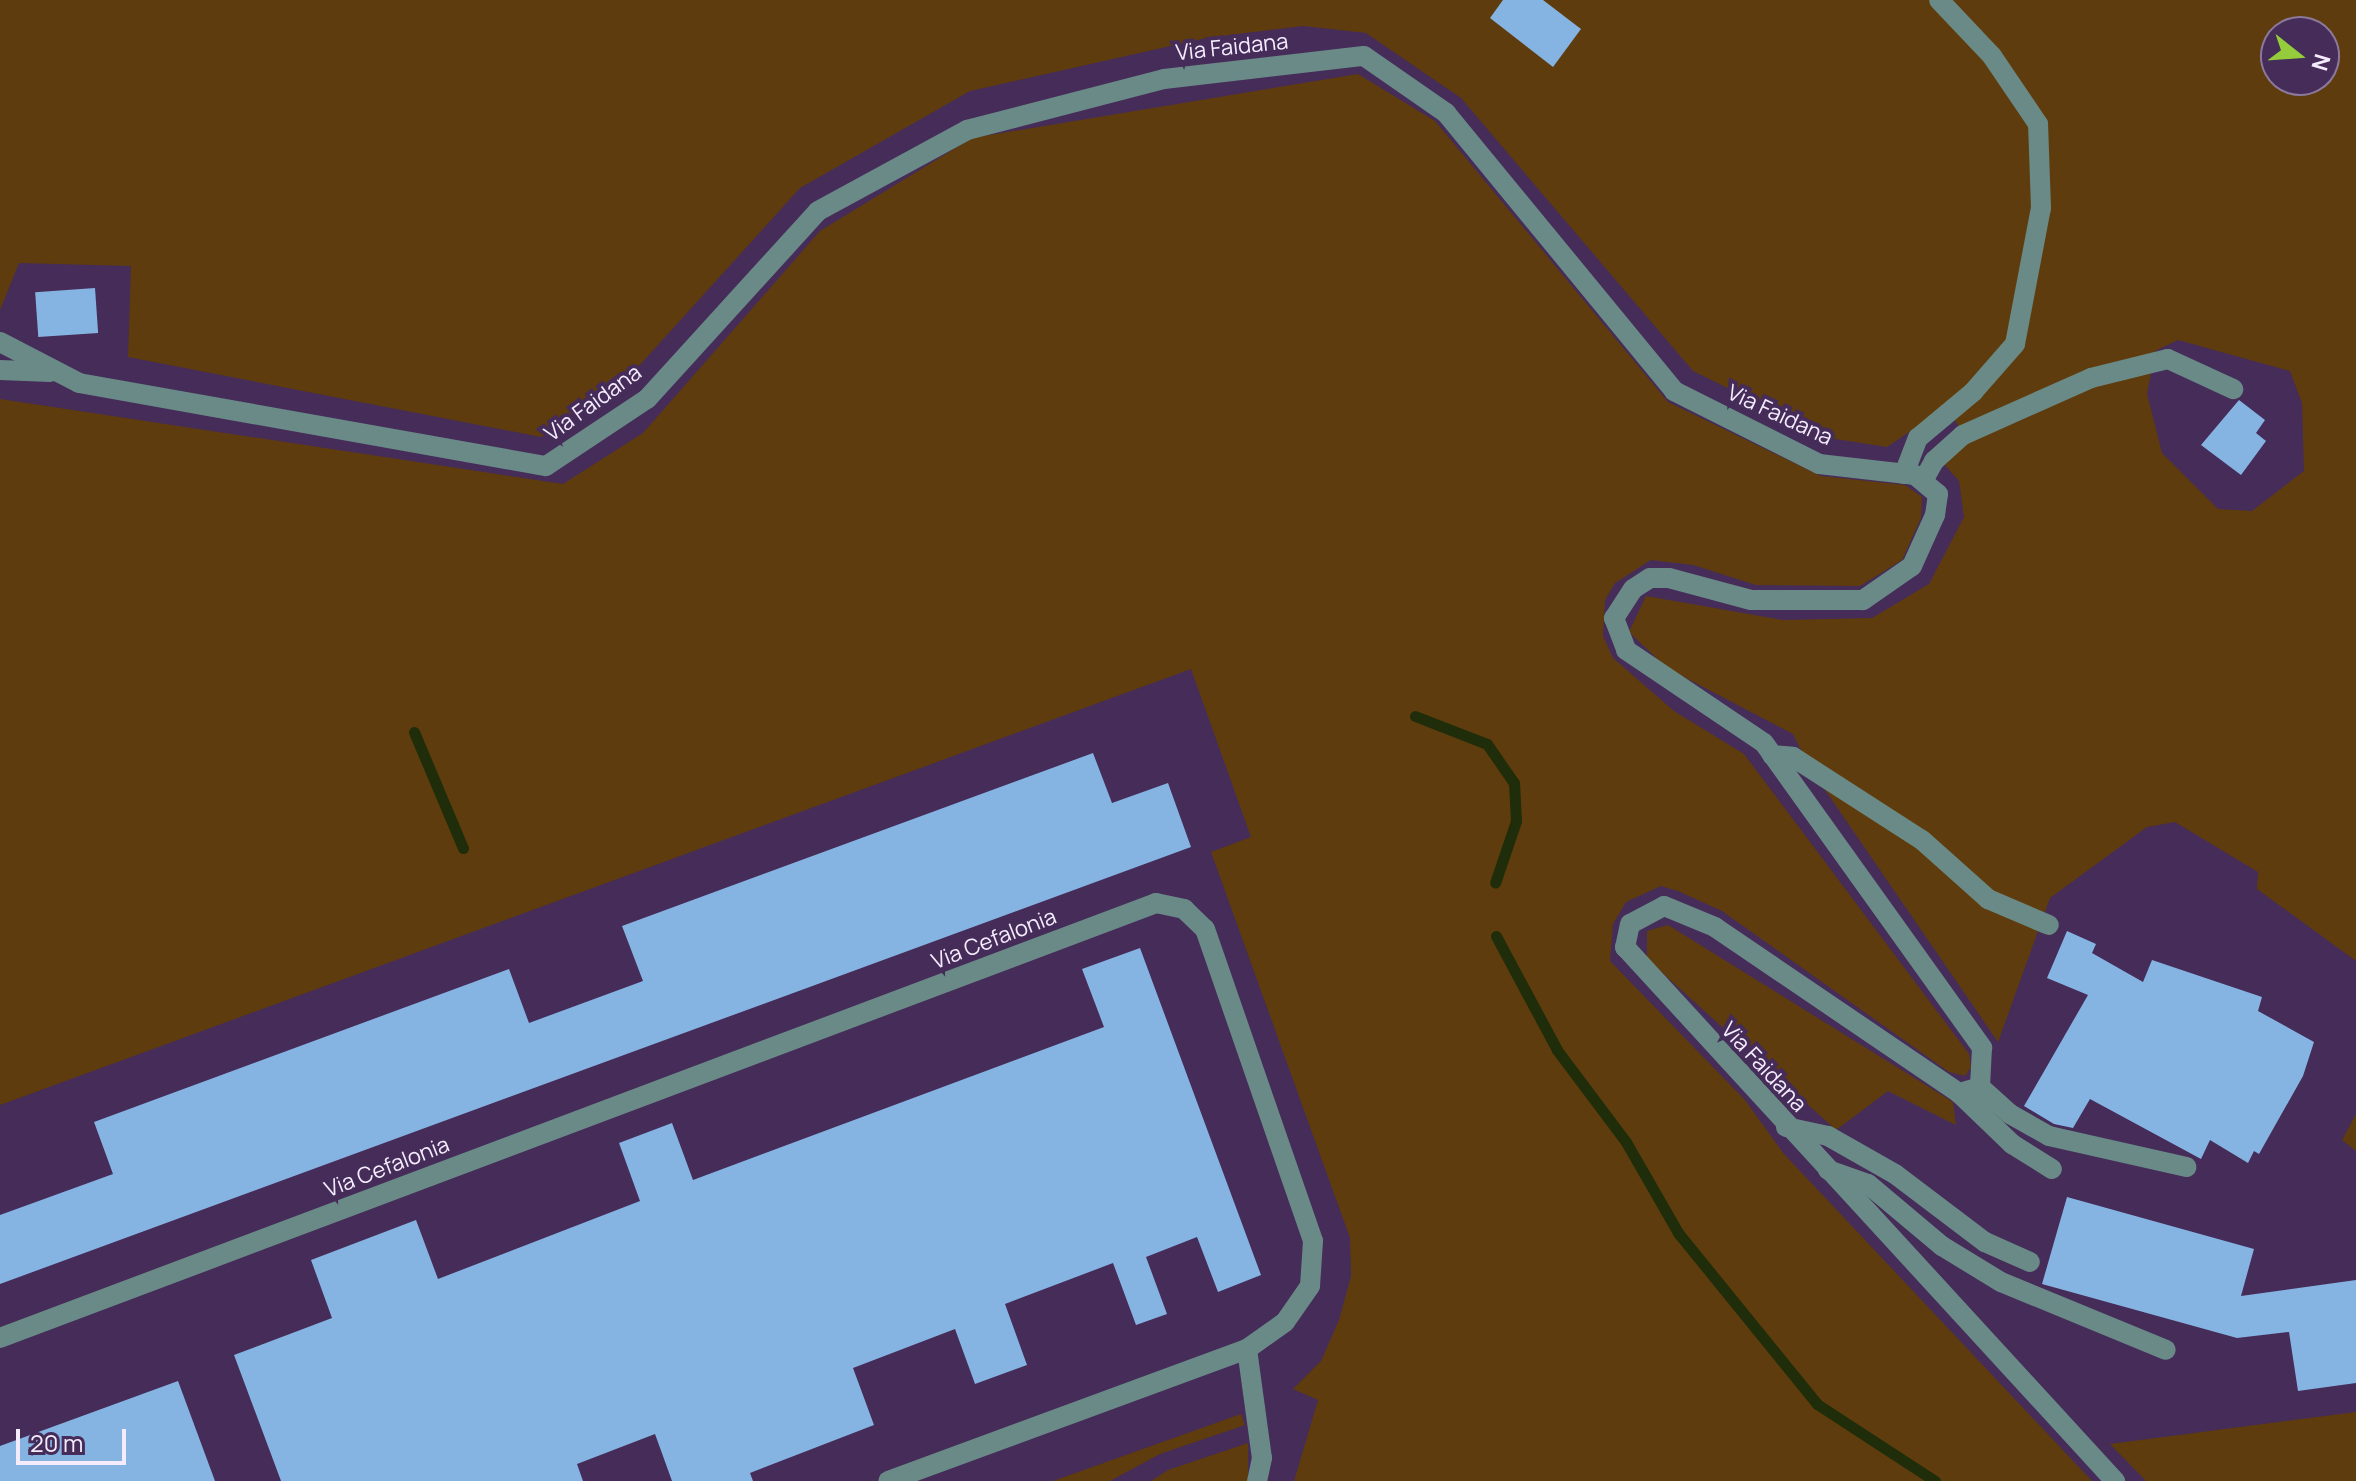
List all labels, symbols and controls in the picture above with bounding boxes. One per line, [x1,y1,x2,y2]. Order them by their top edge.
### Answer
north arrow [2260,16,2340,96]
street label: Via Faidana [1174,28,1290,66]
text: N [2304,50,2338,74]
street label: Via Faidana [539,359,647,447]
street label: Via Faidana [1723,379,1837,451]
street label: Via Cefalonia [928,903,1060,975]
street label: Via Faidana [1716,1017,1812,1117]
street label: Via Cefalonia [321,1131,453,1203]
scale bar [20,1413,130,1463]
text: 20 m [30,1426,83,1459]

